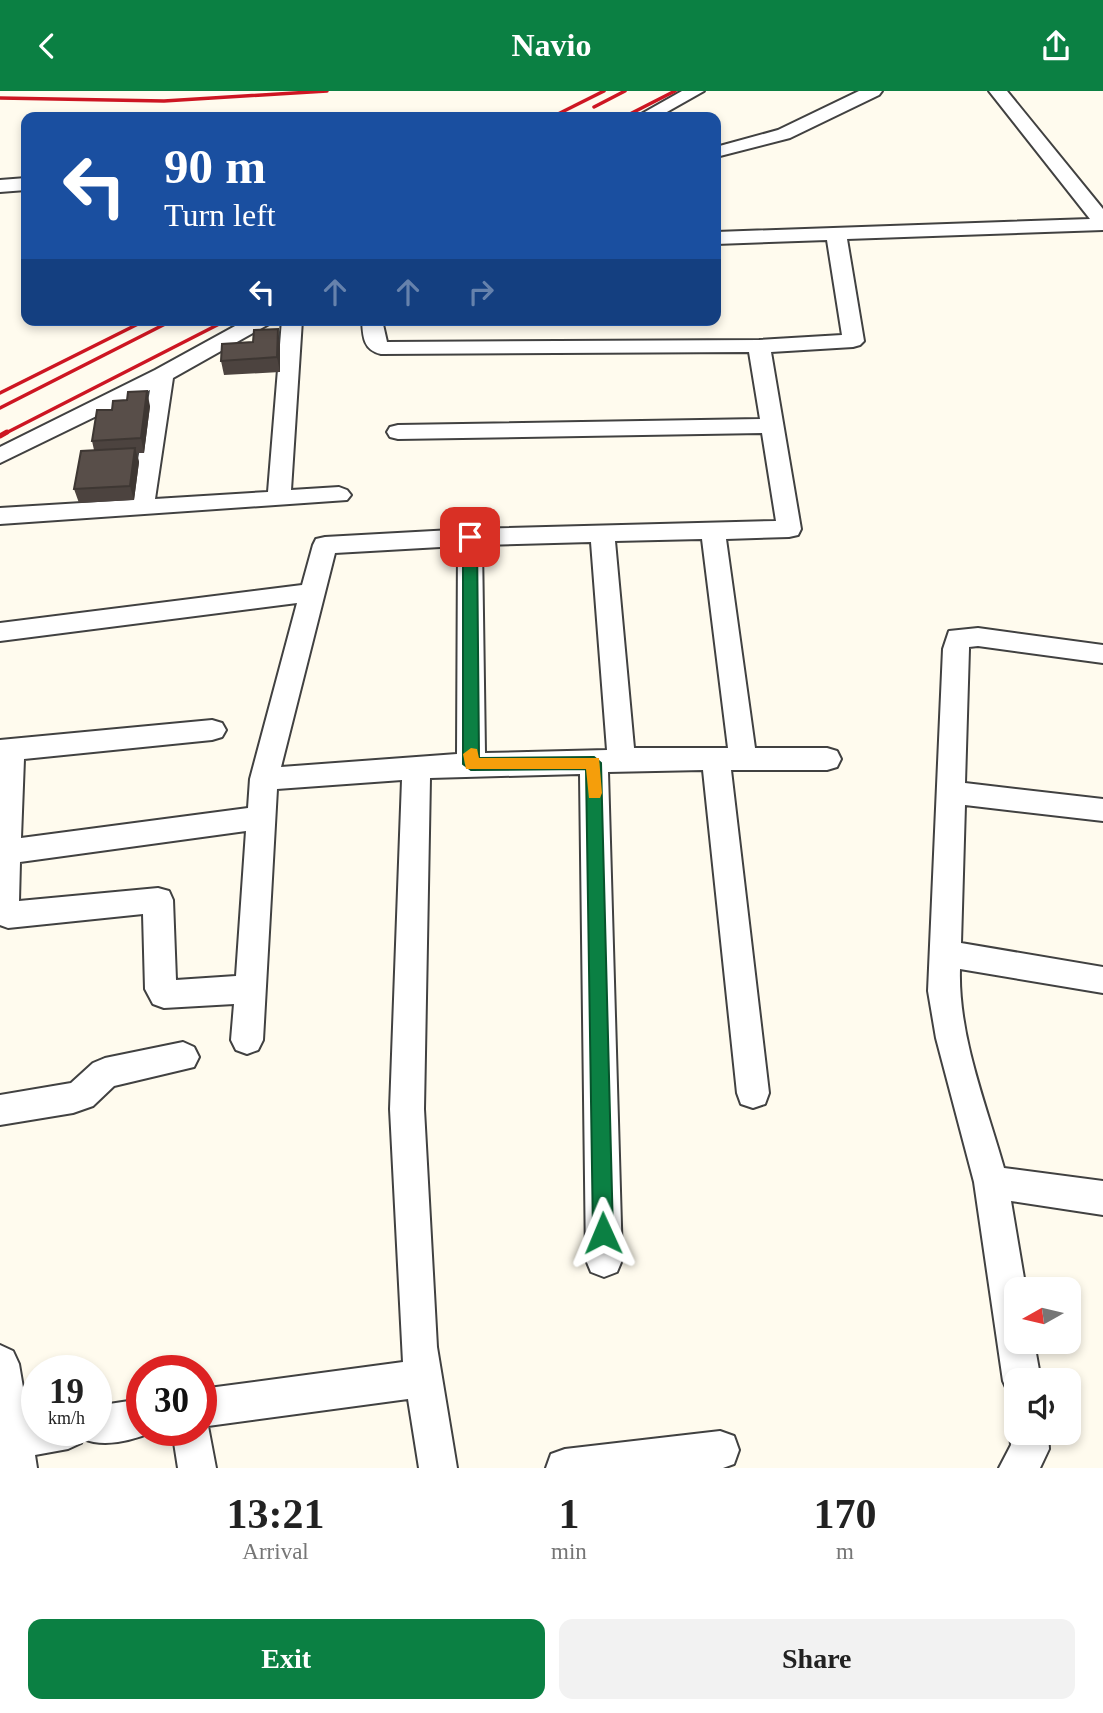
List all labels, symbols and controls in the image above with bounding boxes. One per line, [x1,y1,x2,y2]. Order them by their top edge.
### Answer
icon: back [28,27,66,65]
text: Navio [512,27,592,63]
icon: share [1037,27,1075,65]
text: 90 m [164,139,266,194]
icon: left [49,140,140,231]
text: Turn left [164,197,276,233]
icon: left [243,273,281,311]
icon: ahead [316,273,354,311]
icon: ahead [389,273,427,311]
icon: right [462,273,500,311]
pin [440,507,500,567]
icon: arrive [451,518,489,556]
position arrow [566,1196,640,1270]
north arrow [1004,1277,1082,1355]
map controls [1004,1277,1081,1445]
speed limit sign: 30 [126,1355,217,1446]
button: sound [1004,1368,1081,1445]
text: 19 [49,1372,84,1411]
text: km/h [48,1408,85,1428]
text: 13:21 [227,1491,325,1537]
text: 1 [558,1491,579,1537]
text: 170 [813,1491,876,1537]
text: Arrival [242,1539,309,1564]
text: min [551,1539,587,1564]
text: m [836,1539,854,1564]
button: Exit [28,1619,545,1699]
button: Share [559,1619,1075,1699]

